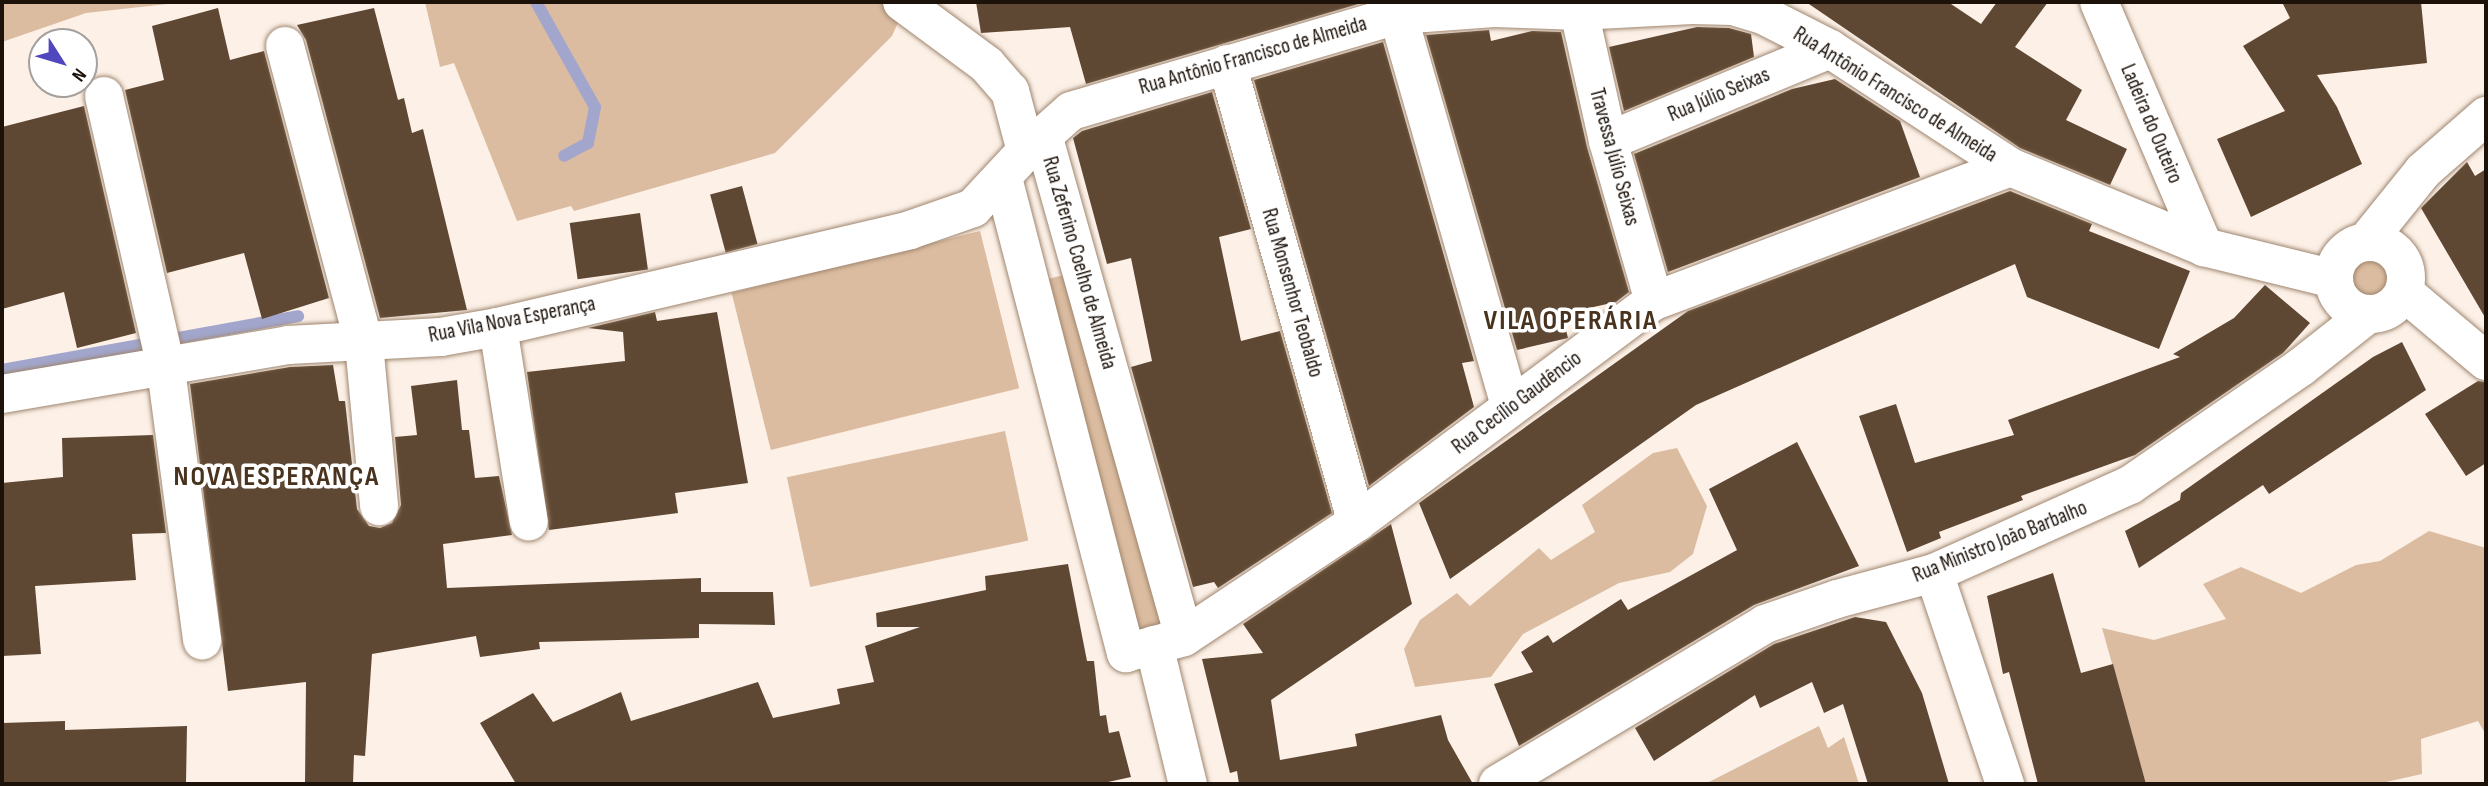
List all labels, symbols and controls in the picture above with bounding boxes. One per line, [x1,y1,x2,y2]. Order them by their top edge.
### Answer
street label: Rua Antônio Francisco de Almeida [1136,11,1370,101]
street label: Rua Antônio Francisco de Almeida [1788,22,2002,168]
north arrow [28,28,98,98]
street label: Ladeira do Outeiro [2115,61,2187,187]
street label: Rua Júlio Seixas [1664,62,1774,128]
text: N [66,64,91,86]
street label: Travessa Júlio Seixas [1584,86,1644,228]
street label: Rua Zeferino Coelho de Almeida [1037,154,1121,372]
street label: Rua Monsenhor Teobaldo [1256,206,1328,380]
street label: Rua Vila Nova Esperança [426,291,598,349]
district label: VILA OPERÁRIA [1485,304,1657,338]
street label: Rua Cecílio Gaudêncio [1447,346,1587,460]
district label: NOVA ESPERANÇA [175,460,379,494]
street label: Rua Ministro João Barbalho [1909,495,2091,589]

